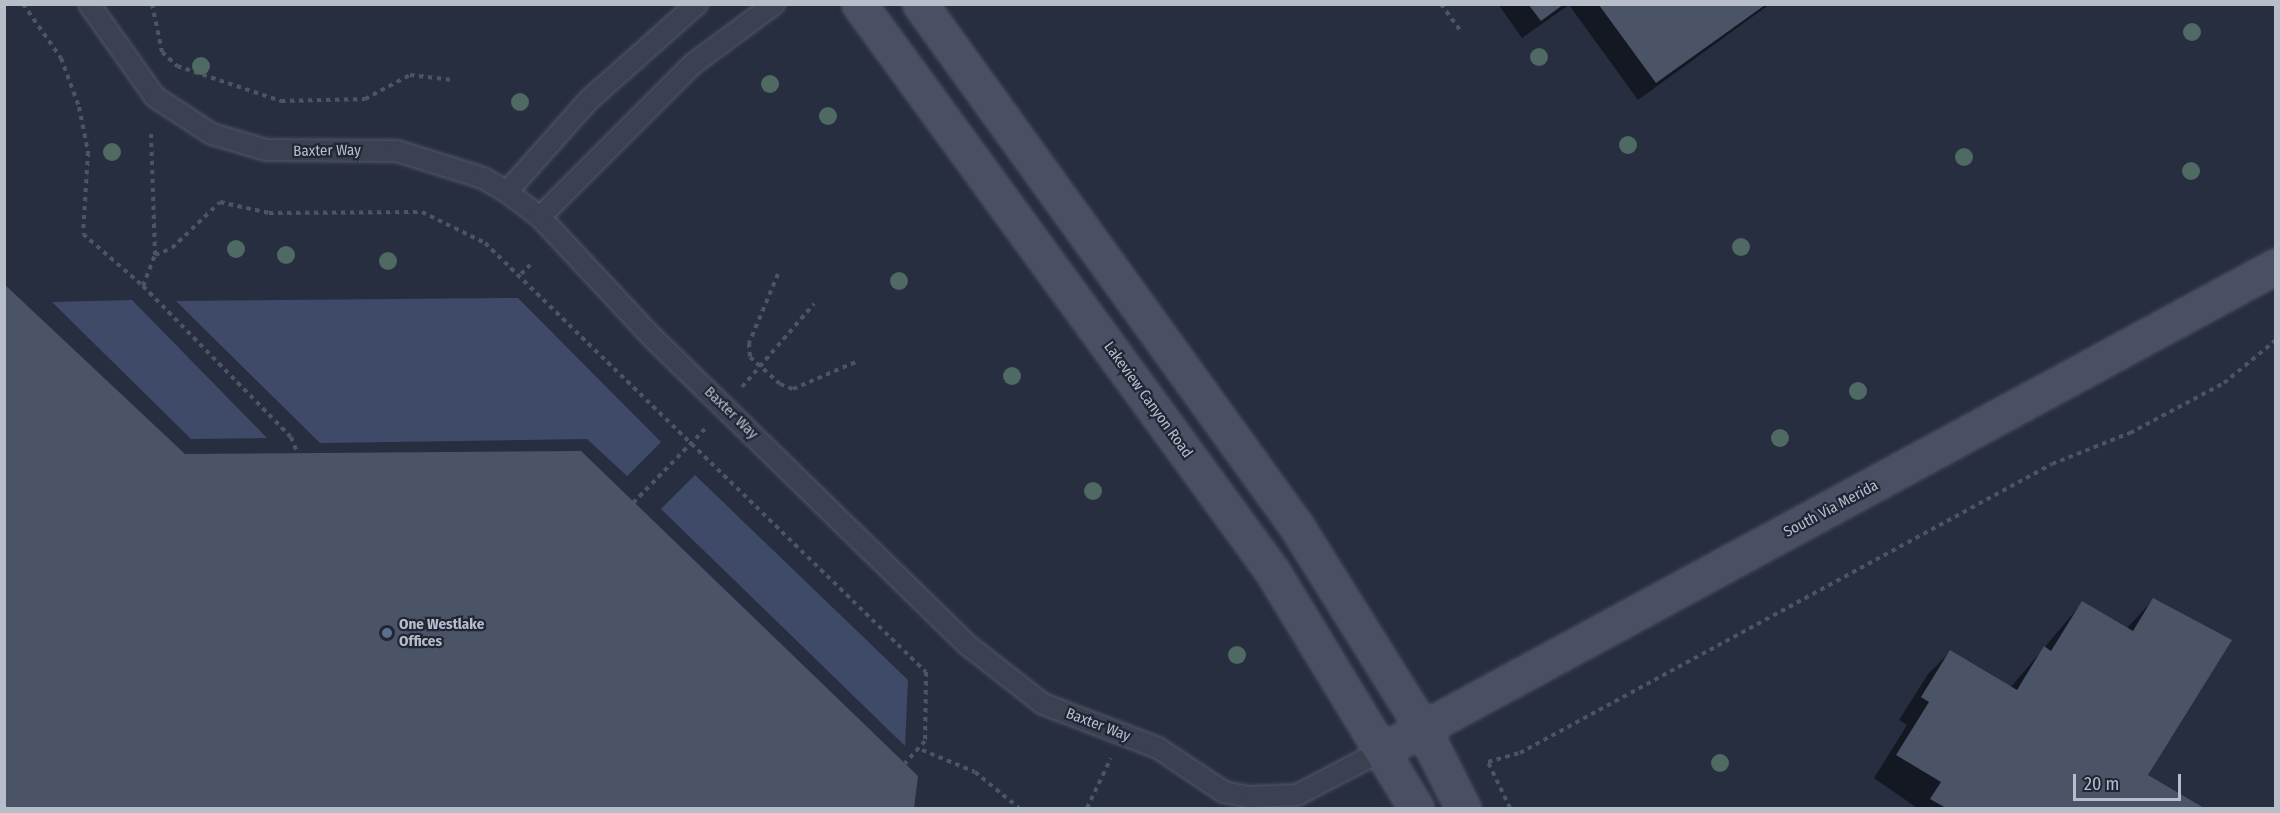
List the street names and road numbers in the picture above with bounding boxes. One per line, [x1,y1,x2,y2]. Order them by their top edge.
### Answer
street label: Baxter Way [293,141,361,161]
street label: Lakeview Canyon Road [1100,338,1196,462]
street label: Baxter Way [700,383,762,443]
street label: South Via Merida [1781,477,1881,541]
street label: Baxter Way [1063,704,1133,746]

